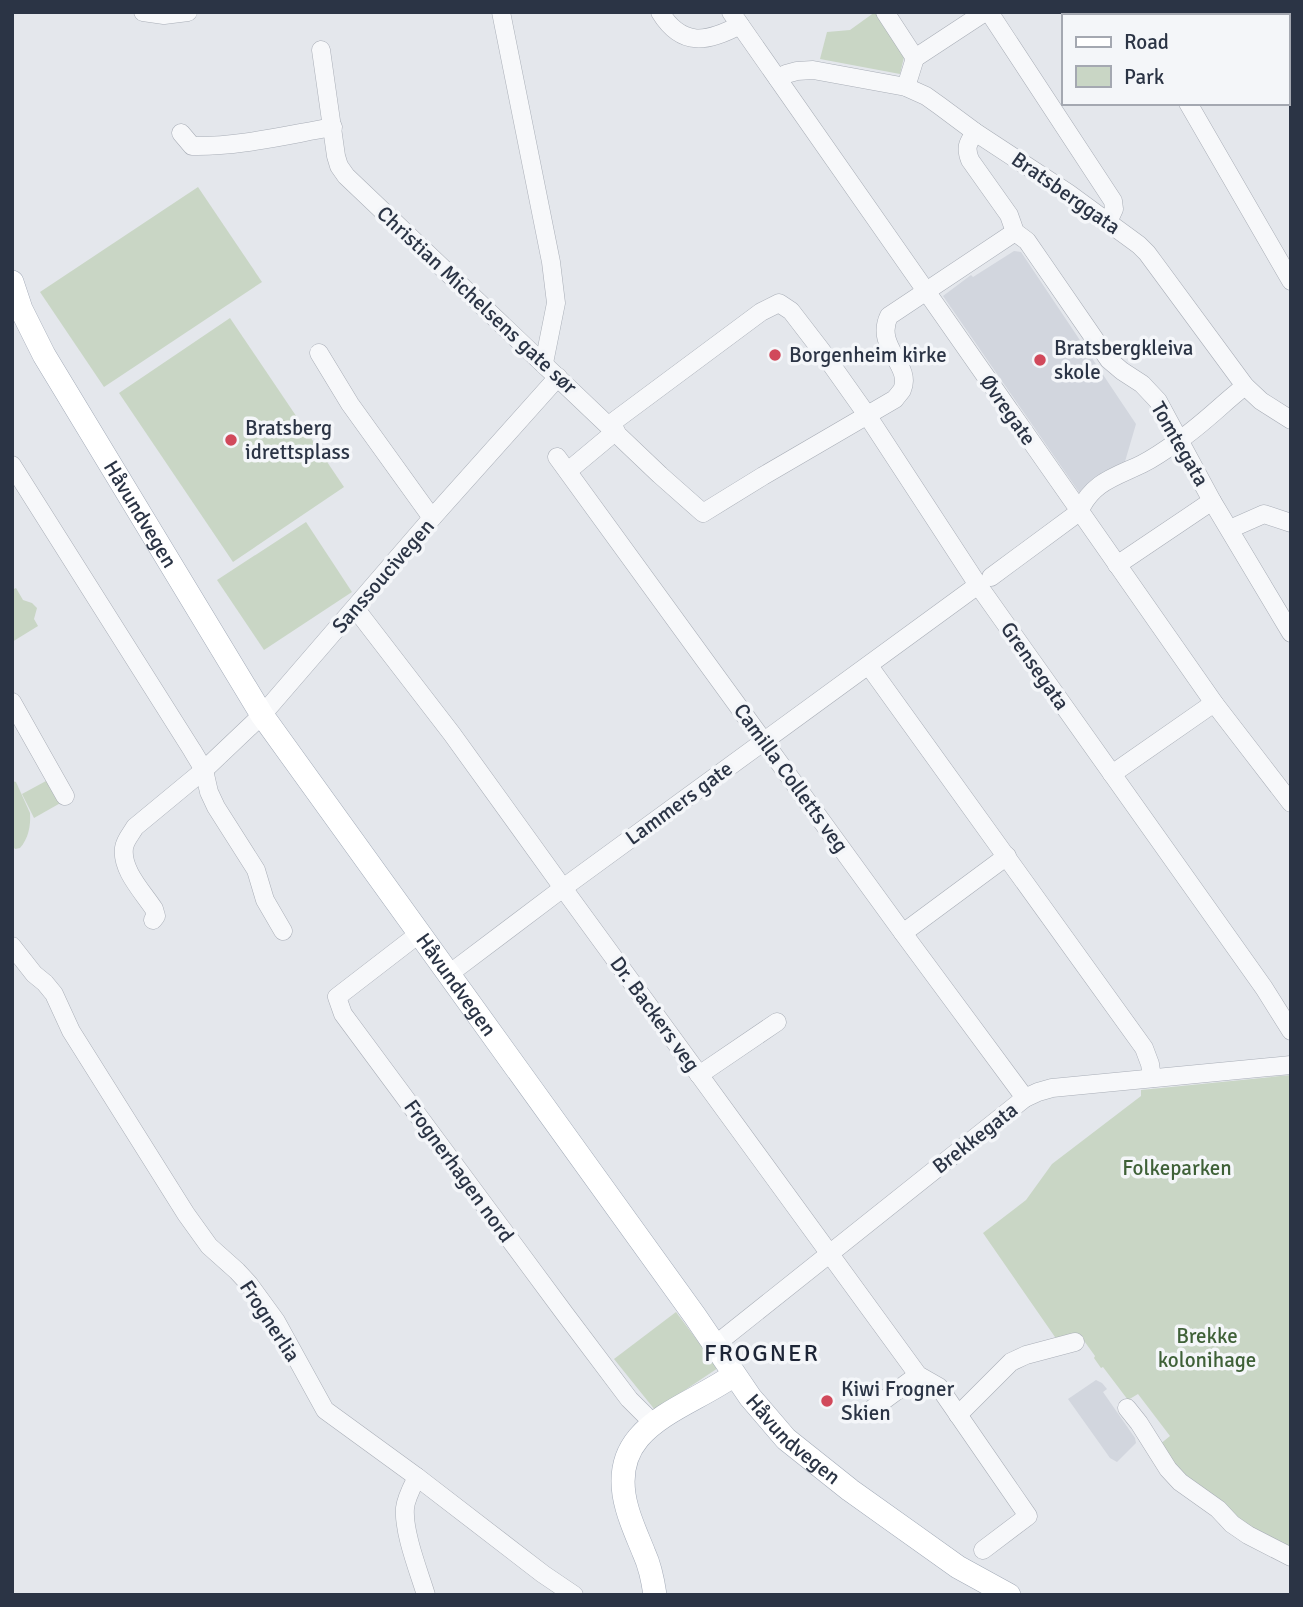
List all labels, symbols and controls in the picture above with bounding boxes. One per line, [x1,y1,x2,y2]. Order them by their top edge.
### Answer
legend [1062,14,1289,105]
text: Road [1124,29,1169,55]
text: Park [1124,64,1165,90]
street label: Bratsberggata [1007,146,1125,240]
street label: Christian Michelsens gate sør [371,200,583,400]
place label: Bratsbergkleiva skole [1054,335,1193,385]
place label: Borgenheim kirke [789,342,947,368]
marker: Borgenheim kirke [767,347,783,363]
marker: Bratsbergkleiva skole [1032,352,1048,368]
street label: Øvregate [974,370,1042,450]
street label: Tomtegata [1145,397,1215,491]
place label: Bratsberg idrettsplass [245,415,350,465]
marker: Bratsberg idrettsplass [223,432,239,448]
street label: Håvundvegen [98,456,183,573]
street label: Sanssoucivegen [326,514,440,638]
street label: Grensegata [995,617,1075,715]
street label: Camilla Colletts veg [728,698,854,858]
street label: Lammers gate [620,755,738,851]
street label: Håvundvegen [410,928,502,1041]
street label: Dr. Backers veg [604,951,706,1077]
street label: Frognerhagen nord [398,1095,520,1247]
street label: Brekkegata [927,1097,1023,1179]
park label: Folkeparken [1122,1155,1232,1181]
street label: Frognerlia [234,1275,306,1367]
park label: Brekke kolonihage [1158,1323,1256,1373]
district label: FROGNER [704,1338,820,1368]
place label: Kiwi Frogner Skien [841,1376,955,1426]
street label: Håvundvegen [740,1389,846,1490]
marker: Kiwi Frogner Skien [819,1393,835,1409]

